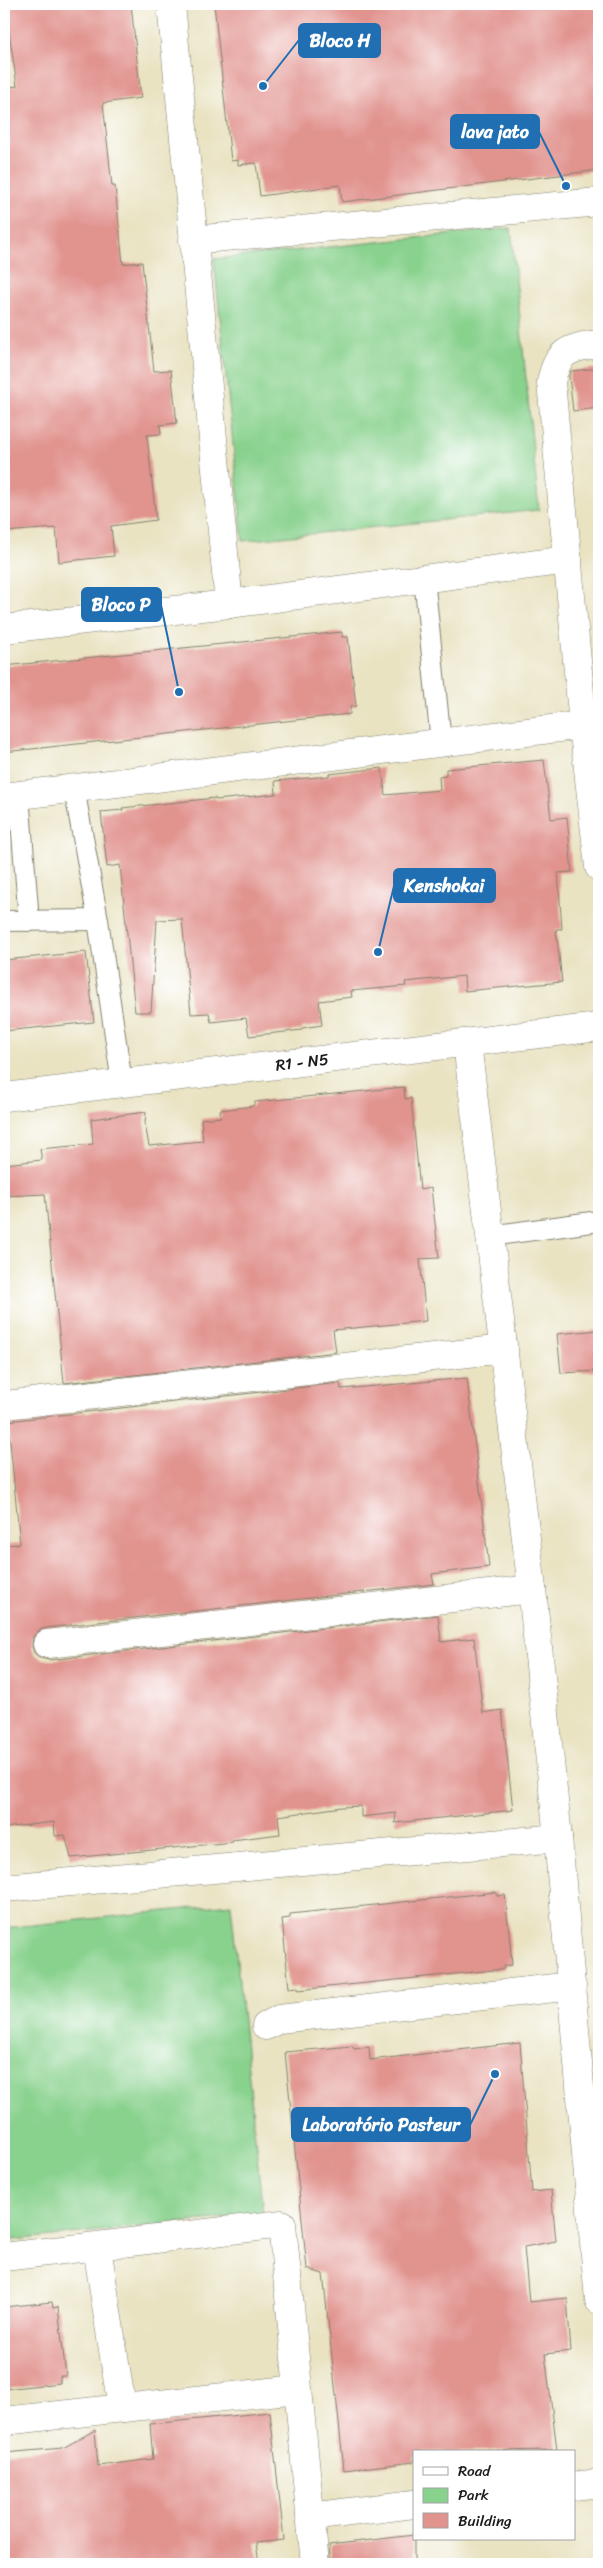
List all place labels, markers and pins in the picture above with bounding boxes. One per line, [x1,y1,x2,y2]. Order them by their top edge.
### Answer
callout: Bloco H [299,24,380,57]
callout: lava jato [451,115,539,148]
callout: Bloco P [82,588,161,621]
callout: Kenshokai [394,869,495,902]
callout: Laboratório Pasteur [292,2108,470,2141]

